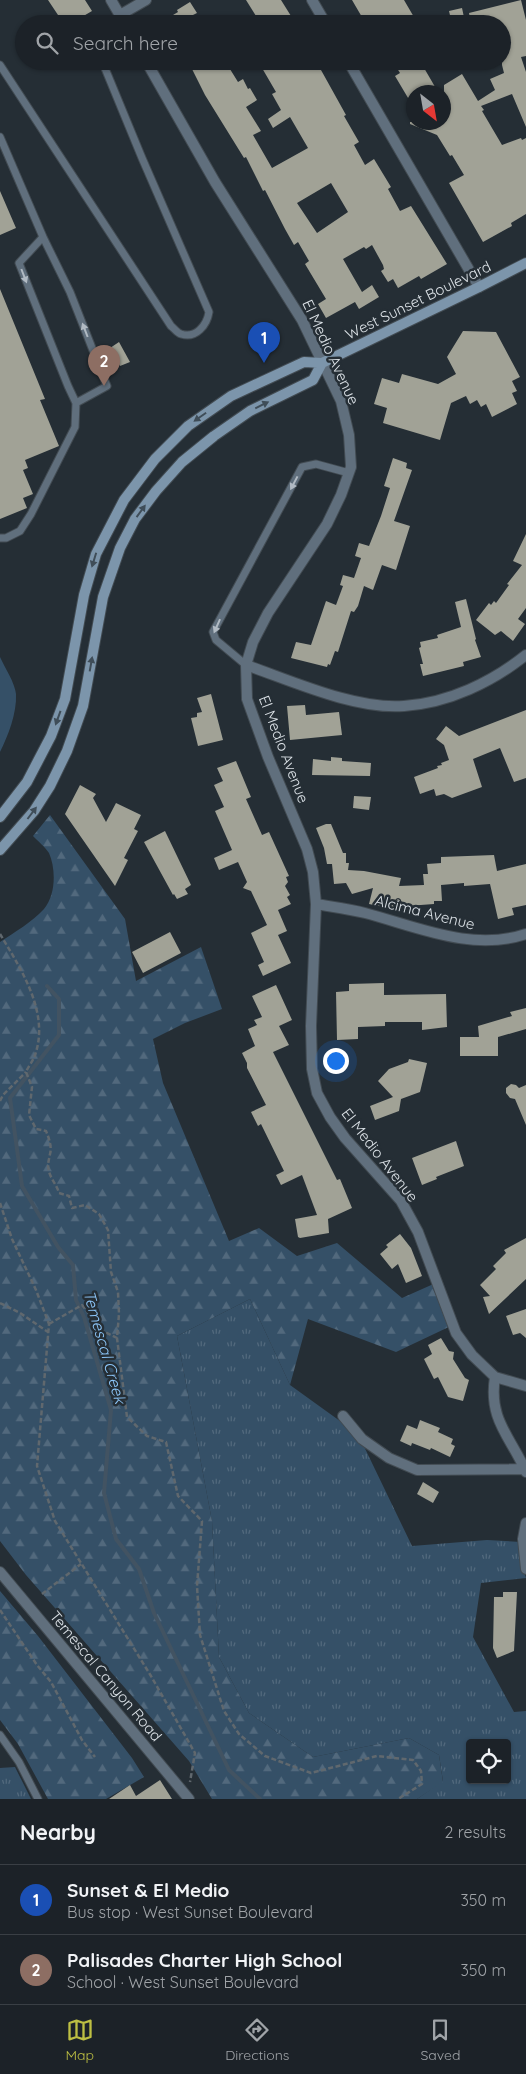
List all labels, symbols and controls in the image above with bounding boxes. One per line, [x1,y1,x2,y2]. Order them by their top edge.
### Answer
search box [15,15,511,70]
icon: search [33,29,61,57]
text: Search here [73,31,178,55]
north arrow [406,85,451,130]
street label: West Sunset Boulevard [342,256,494,344]
one-way arrow [21,269,29,283]
street label: El Medio Avenue [298,296,364,408]
one-way arrow [81,322,89,337]
pin: 1 [248,322,280,363]
pin: 2 [88,345,120,386]
one-way arrow [255,401,269,409]
one-way arrow [194,412,207,422]
one-way arrow [289,476,298,489]
one-way arrow [136,504,146,518]
one-way arrow [90,552,98,567]
one-way arrow [212,618,221,633]
one-way arrow [87,655,95,671]
street label: El Medio Avenue [255,693,313,805]
one-way arrow [54,711,62,726]
one-way arrow [26,807,37,820]
street label: Alcima Avenue [373,890,477,934]
your location [323,1048,349,1074]
street label: El Medio Avenue [338,1104,422,1206]
water label: Temescal Creek [79,1288,131,1407]
street label: Temescal Canyon Road [46,1607,166,1745]
map controls [466,1739,511,1784]
button: locate [466,1739,511,1784]
text: Nearby [20,1819,96,1845]
text: 2 results [444,1822,506,1842]
text: Sunset & El Medio [67,1878,229,1902]
text: 1 [33,1890,39,1910]
text: 350 m [460,1890,506,1910]
text: Bus stop · West Sunset Boulevard [67,1902,313,1922]
text: Palisades Charter High School [67,1948,342,1972]
text: 2 [31,1960,41,1980]
text: 350 m [460,1960,506,1980]
text: School · West Sunset Boulevard [67,1972,299,1992]
tab: Map [66,2016,94,2064]
tab: Directions [225,2016,289,2064]
tab: Saved [420,2016,460,2064]

